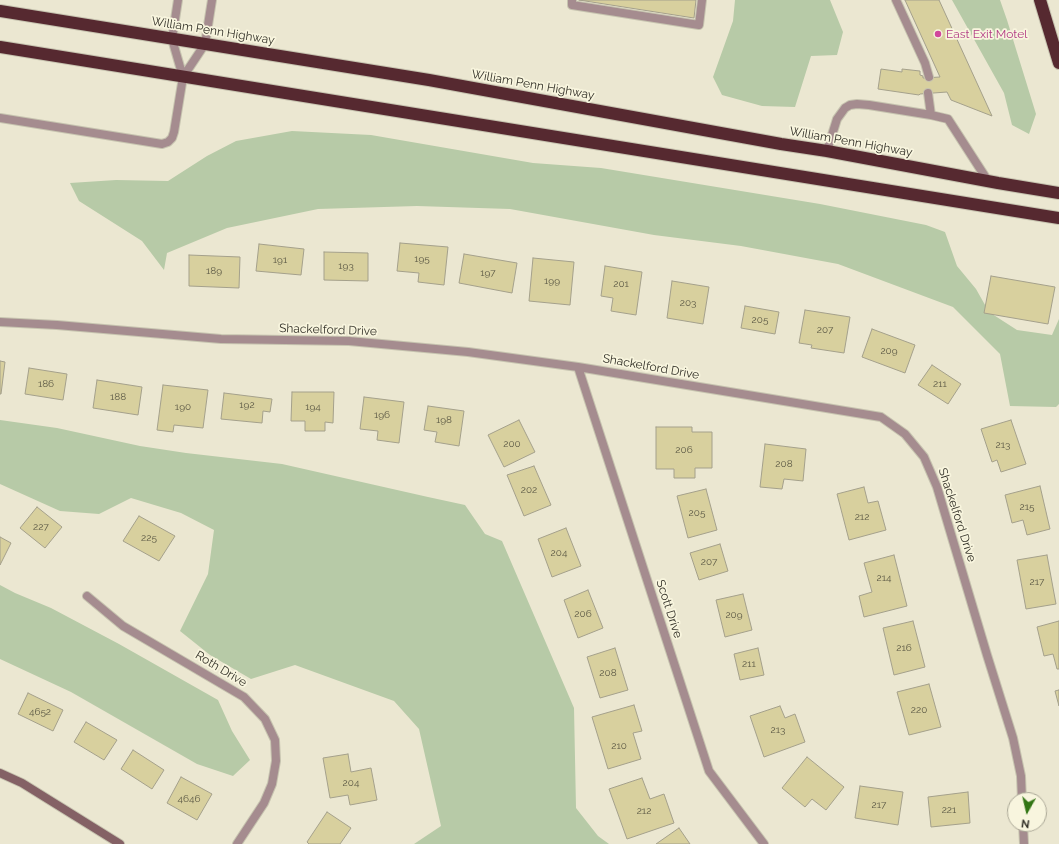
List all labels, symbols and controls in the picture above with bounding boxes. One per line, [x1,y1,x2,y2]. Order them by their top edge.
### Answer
street label: William Penn Highway [150,14,276,48]
place label: East Exit Motel [946,27,1027,41]
marker: East Exit Motel [933,29,943,39]
street label: William Penn Highway [470,67,596,103]
street label: William Penn Highway [788,124,914,160]
house number: 195 [414,253,430,265]
house number: 191 [273,254,287,266]
house number: 193 [338,260,354,272]
house number: 189 [206,265,222,277]
house number: 197 [480,267,496,279]
house number: 199 [544,275,560,287]
house number: 201 [613,278,629,290]
house number: 203 [680,297,696,309]
house number: 205 [752,314,768,326]
street label: Shackelford Drive [279,321,377,339]
house number: 207 [817,324,833,336]
house number: 209 [880,345,898,357]
street label: Shackelford Drive [602,351,700,383]
house number: 186 [38,378,54,390]
house number: 211 [933,378,947,390]
house number: 188 [110,391,126,403]
house number: 192 [239,399,255,411]
house number: 190 [175,401,191,413]
house number: 194 [305,401,321,413]
house number: 196 [374,409,390,421]
house number: 198 [436,414,452,426]
house number: 200 [503,438,521,450]
house number: 213 [996,439,1010,451]
house number: 206 [675,444,693,456]
house number: 208 [775,458,793,470]
street label: Shackelford Drive [935,466,979,564]
house number: 202 [521,484,537,496]
house number: 215 [1020,501,1034,513]
house number: 205 [689,507,705,519]
house number: 212 [855,511,869,523]
house number: 227 [33,521,49,533]
house number: 225 [141,532,157,544]
house number: 204 [551,547,567,559]
house number: 207 [701,556,717,568]
house number: 214 [877,572,891,584]
house number: 217 [1030,576,1044,588]
street label: Scott Drive [653,578,685,640]
house number: 206 [574,608,592,620]
house number: 209 [725,609,743,621]
house number: 216 [896,642,912,654]
street label: Roth Drive [193,648,249,690]
house number: 211 [742,658,756,670]
house number: 208 [599,667,617,679]
house number: 220 [911,704,927,716]
house number: 4652 [29,706,51,718]
house number: 213 [771,724,785,736]
house number: 210 [611,740,627,752]
house number: 204 [343,777,359,789]
north arrow [1007,792,1047,832]
house number: 4646 [178,793,200,805]
house number: 217 [872,799,886,811]
house number: 221 [942,804,956,816]
house number: 212 [637,805,651,817]
text: N [1020,816,1030,830]

